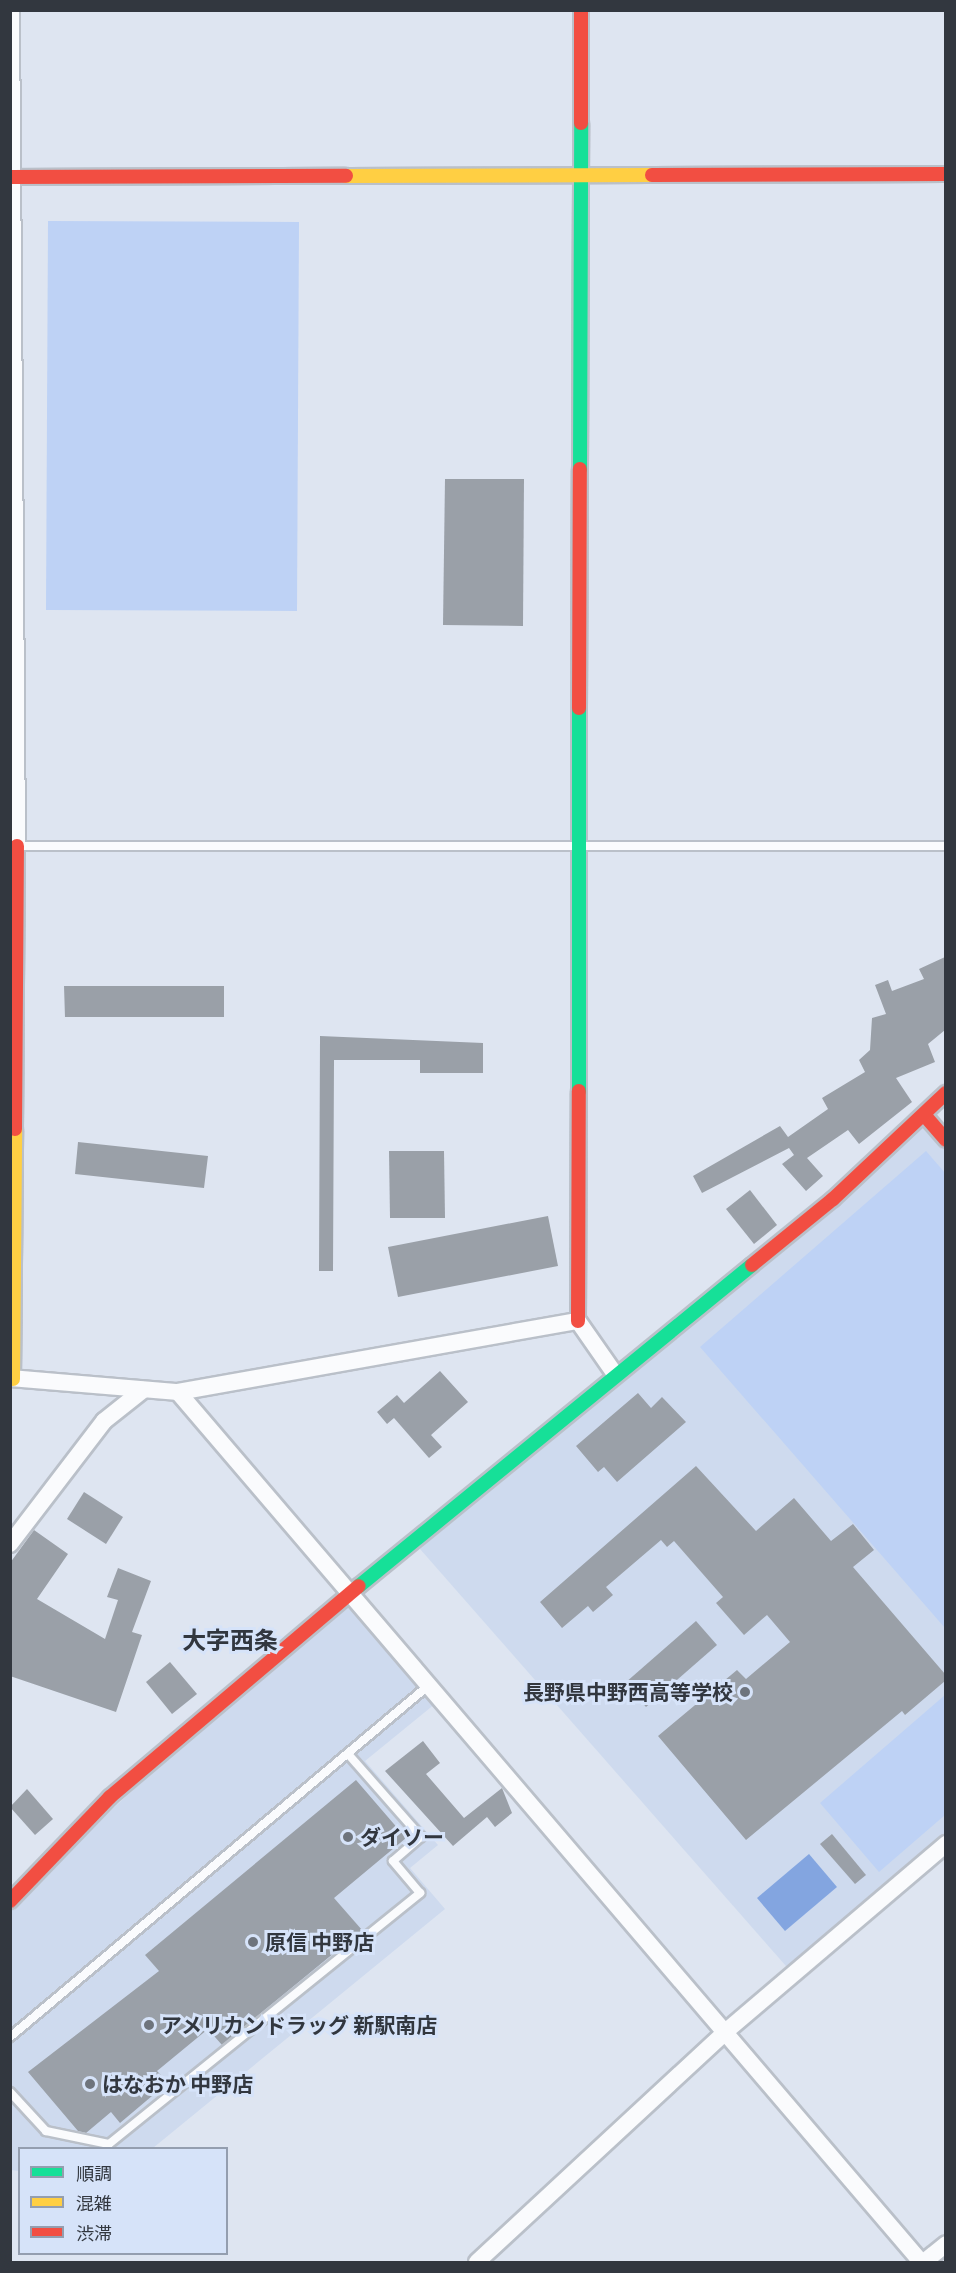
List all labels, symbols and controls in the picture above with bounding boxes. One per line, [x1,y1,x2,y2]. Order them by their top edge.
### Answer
district label: 大字西条 [182,1626,278,1654]
place label: 長野県中野西高等学校 [523,1679,733,1705]
marker: 長野県中野西高等学校 [738,1685,752,1699]
place label: ダイソー [360,1824,444,1850]
marker: ダイソー [341,1830,355,1844]
place label: 原信 中野店 [265,1929,374,1955]
marker: 原信 中野店 [246,1935,260,1949]
place label: アメリカンドラッグ 新駅南店 [161,2012,438,2038]
marker: アメリカンドラッグ 新駅南店 [142,2018,156,2032]
place label: はなおか 中野店 [102,2071,253,2097]
marker: はなおか 中野店 [83,2077,97,2091]
legend [18,2147,228,2255]
text: 順調 [76,2161,112,2185]
text: 混雑 [76,2191,112,2215]
text: 渋滞 [76,2221,112,2245]

